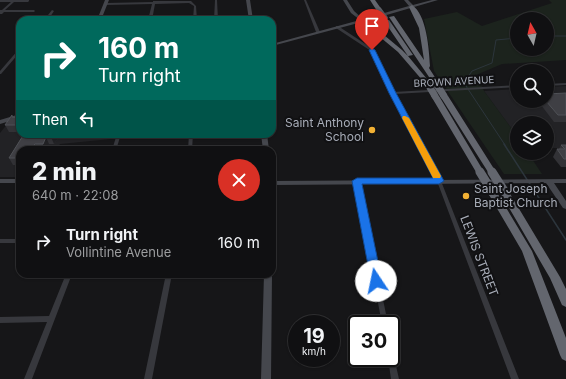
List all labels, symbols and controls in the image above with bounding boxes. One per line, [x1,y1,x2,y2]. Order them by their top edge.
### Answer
pin [355,9,389,50]
north arrow [510,12,554,56]
map controls [510,12,554,160]
icon: arrive [361,15,383,37]
text: 160 m [98,31,179,65]
icon: right [32,32,84,84]
button: search [510,64,554,108]
text: Turn right [98,65,181,86]
street label: BROWN AVENUE [413,73,495,89]
icon: left [76,108,98,130]
text: Then [32,110,68,129]
place label: Saint Anthony School [285,115,364,144]
button: layers [510,116,554,160]
marker: Saint Anthony School [367,125,377,135]
text: 2 min [32,157,97,186]
button: close [218,159,260,201]
place label: Saint Joseph Baptist Church [474,181,558,210]
text: 640 m · 22:08 [32,187,119,203]
marker: Saint Joseph Baptist Church [461,191,471,201]
street label: LEWIS STREET [457,213,502,299]
text: Turn right [66,225,138,244]
icon: right [32,231,54,253]
text: 160 m [218,233,260,252]
text: Vollintine Avenue [66,244,171,260]
position arrow [355,260,397,302]
speed limit sign: 30 [348,315,400,367]
text: 19 [303,324,325,348]
text: km/h [302,345,326,357]

